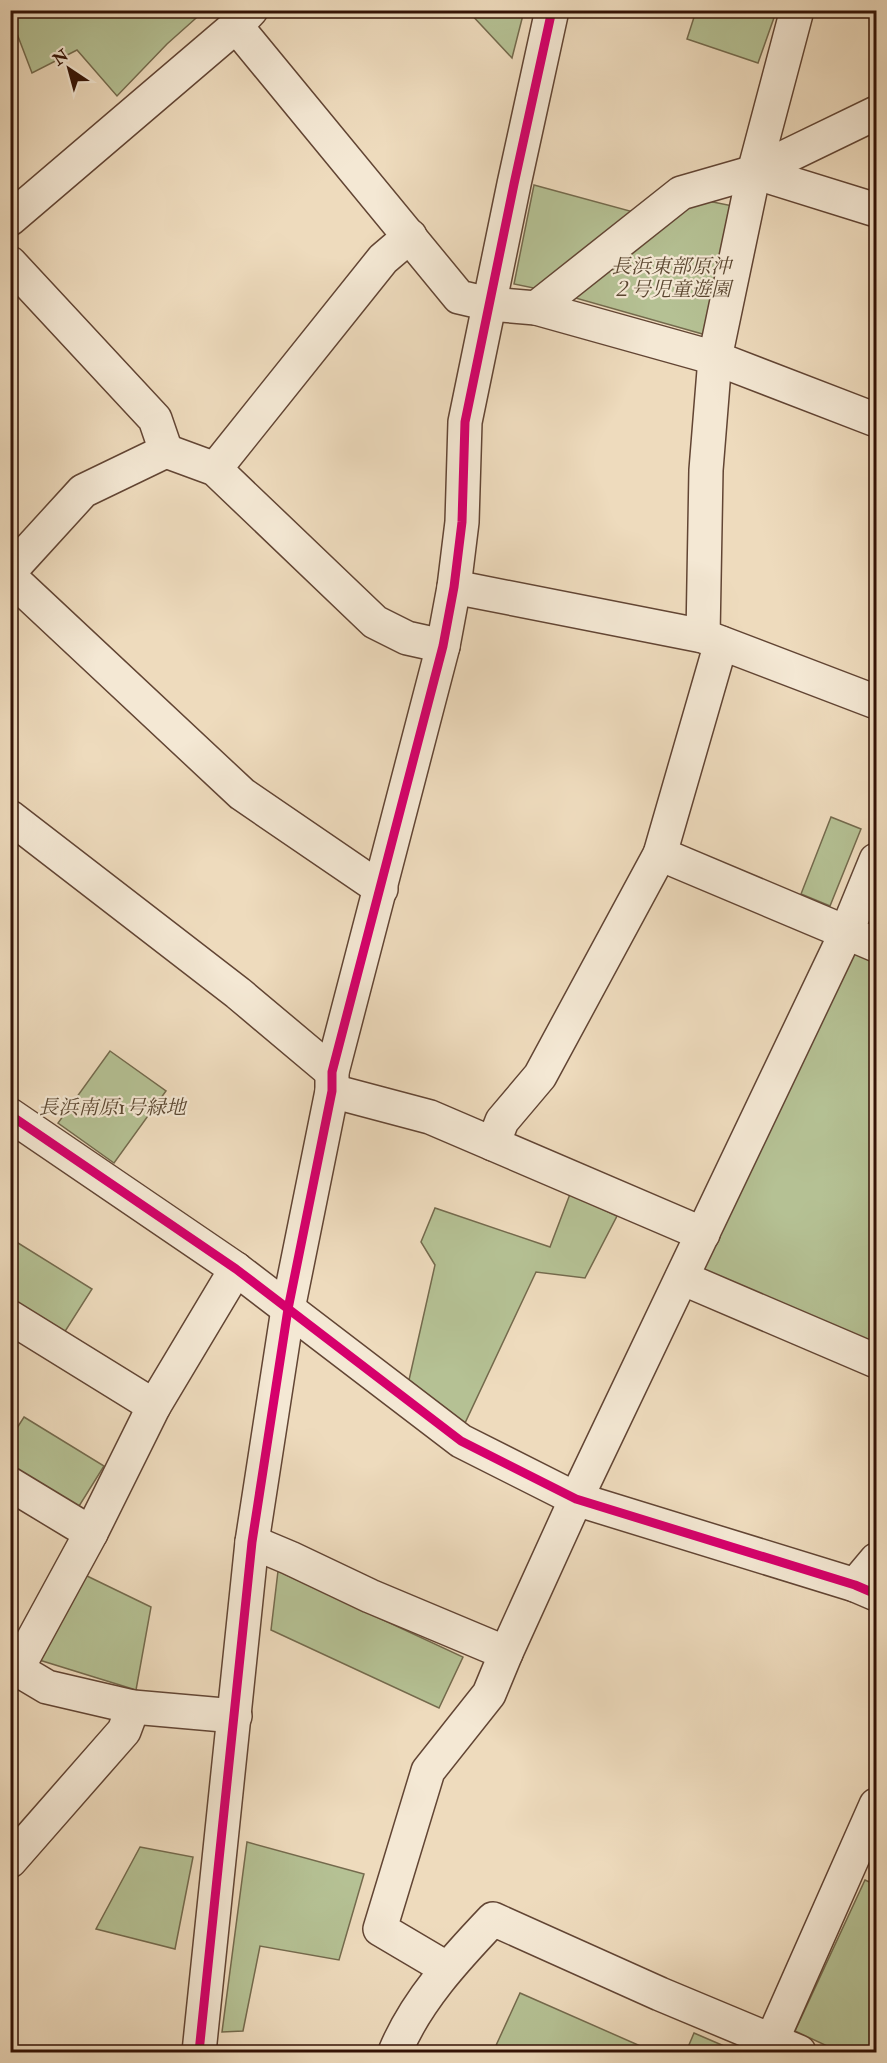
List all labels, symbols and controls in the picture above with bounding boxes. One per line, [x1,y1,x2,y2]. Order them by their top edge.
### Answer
north arrow [39,39,99,99]
text: N [48,45,73,71]
park label: 長浜東部原沖 ２号児童遊園 [611,254,734,302]
park label: 長浜南原1号緑地 [38,1095,188,1120]

